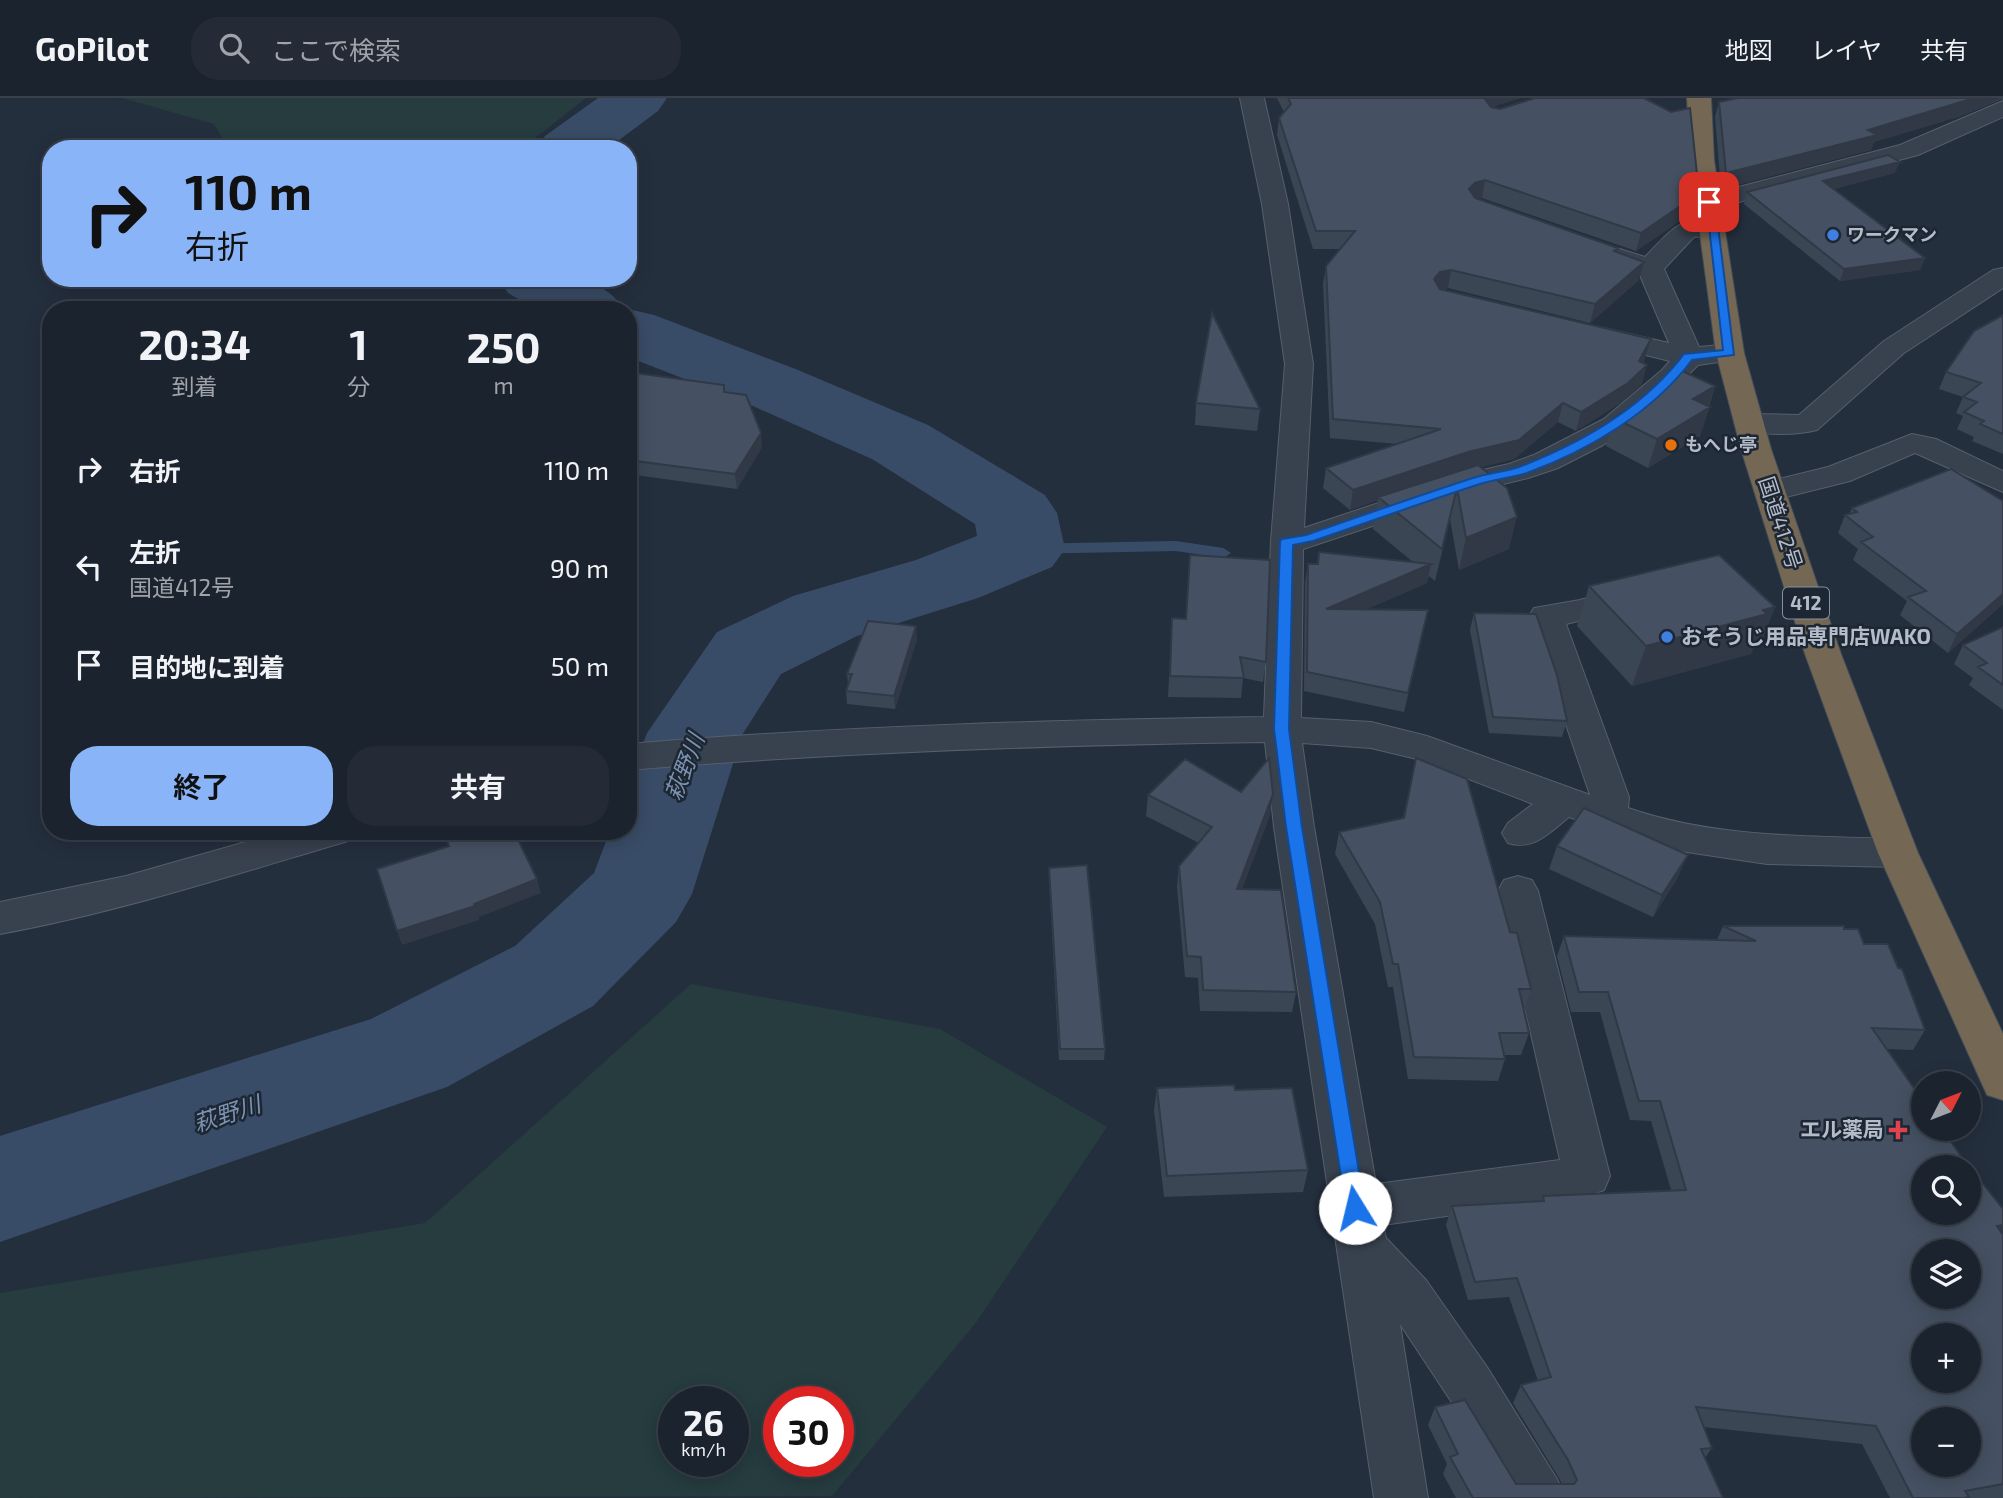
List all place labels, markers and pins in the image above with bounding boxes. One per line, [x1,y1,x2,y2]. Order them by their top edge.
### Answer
pin [1679,172,1739,232]
place label: ワークマン [1847,223,1937,245]
marker: ワークマン [1825,227,1841,243]
place label: もへじ亭 [1685,433,1757,455]
marker: もへじ亭 [1663,437,1679,453]
place label: おそうじ用品専門店WAKO [1681,623,1931,648]
marker: おそうじ用品専門店WAKO [1659,629,1675,645]
place label: エル薬局 [1800,1116,1884,1141]
marker: エル薬局 [1890,1122,1906,1138]

